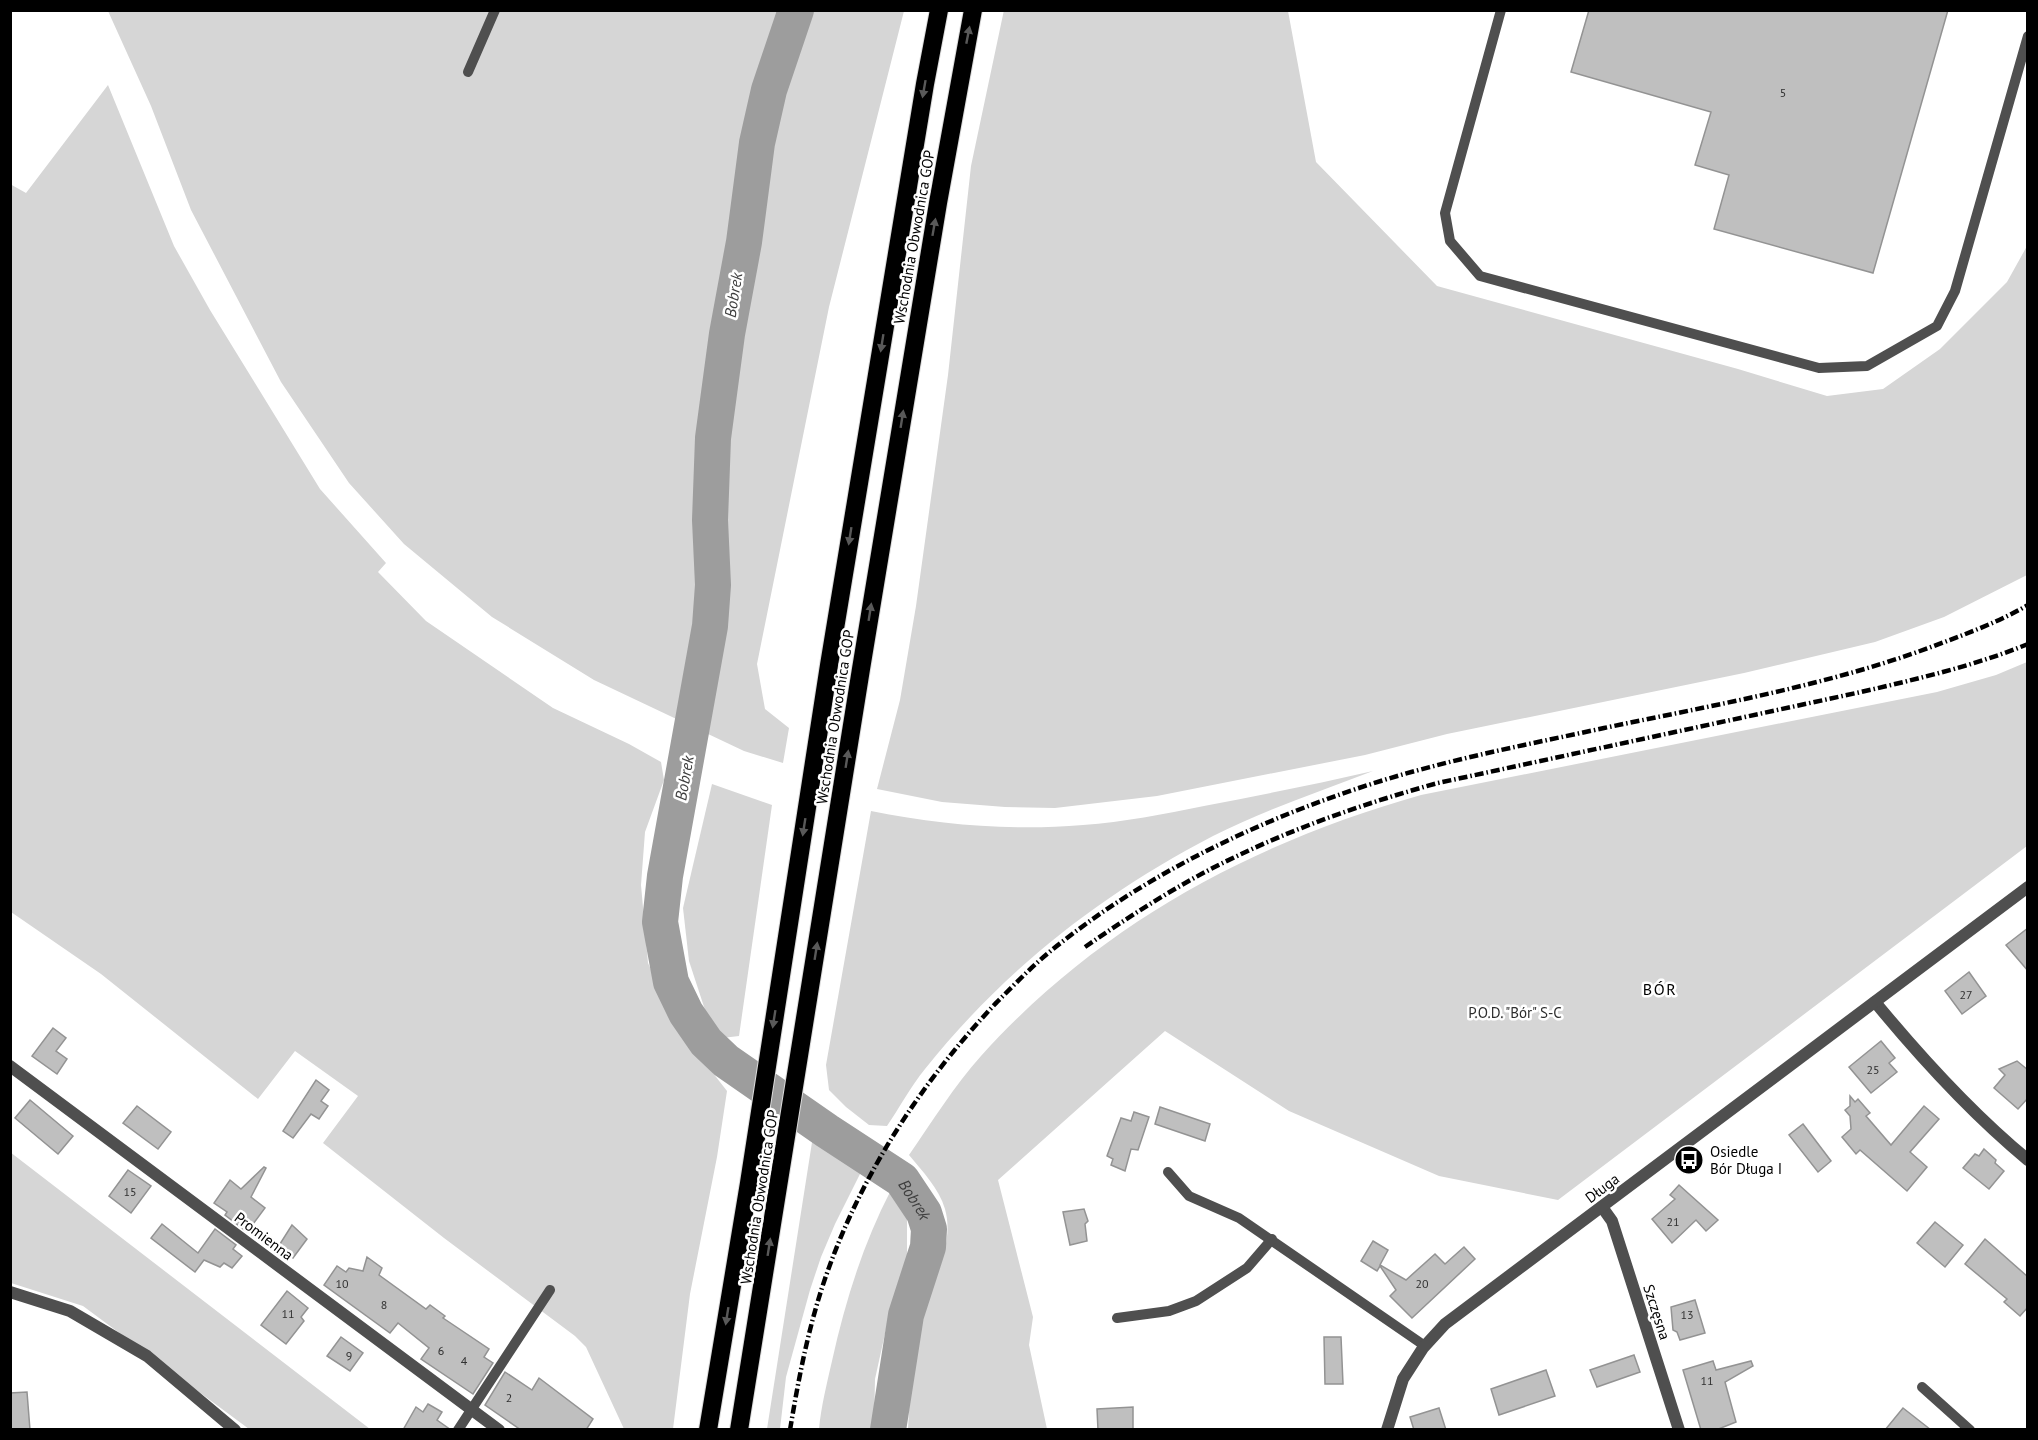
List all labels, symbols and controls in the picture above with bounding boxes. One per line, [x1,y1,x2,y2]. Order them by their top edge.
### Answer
one-way arrow [964,25,973,44]
one-way arrow [919,79,928,98]
house number: 5 [1780,85,1786,100]
street label: Wschodnia Obwodnica GOP [889,149,939,325]
one-way arrow [930,217,939,236]
water label: Bobrek [720,270,747,319]
one-way arrow [878,334,887,353]
one-way arrow [898,409,907,428]
one-way arrow [846,526,855,545]
one-way arrow [866,602,875,621]
street label: Wschodnia Obwodnica GOP [812,628,858,806]
one-way arrow [842,749,851,768]
water label: Bobrek [670,753,698,802]
one-way arrow [799,817,808,836]
one-way arrow [812,942,821,961]
district label: BÓR [1643,979,1677,999]
house number: 27 [1959,987,1973,1002]
park label: P.O.D. "Bór" S-C [1468,1003,1562,1022]
one-way arrow [769,1010,778,1029]
house number: 25 [1866,1062,1880,1077]
street label: Wschodnia Obwodnica GOP [736,1108,782,1286]
place label: Osiedle Bór Długa I [1710,1142,1782,1178]
bus stop icon: Osiedle Bór Długa I [1673,1144,1705,1176]
street label: Długa [1581,1169,1623,1207]
water label: Bobrek [894,1175,936,1223]
house number: 15 [123,1184,137,1199]
street label: Promienna [231,1208,297,1264]
house number: 21 [1666,1214,1680,1229]
one-way arrow [765,1238,774,1257]
house number: 10 [335,1276,349,1291]
house number: 20 [1415,1276,1429,1291]
street label: Szczęsna [1639,1282,1675,1342]
house number: 8 [381,1297,387,1312]
house number: 11 [281,1306,295,1321]
one-way arrow [722,1306,731,1325]
house number: 13 [1680,1307,1694,1322]
house number: 6 [438,1343,444,1358]
house number: 9 [346,1348,352,1363]
house number: 4 [461,1353,468,1368]
house number: 11 [1700,1373,1714,1388]
house number: 2 [506,1390,512,1405]

